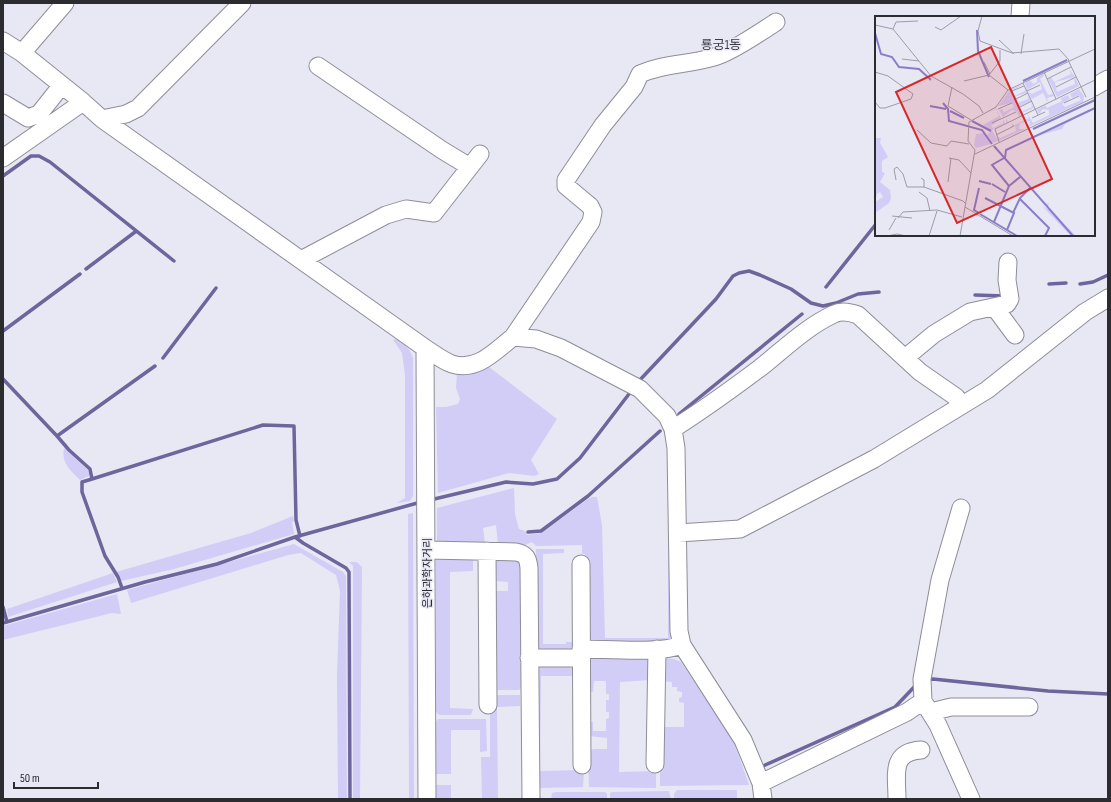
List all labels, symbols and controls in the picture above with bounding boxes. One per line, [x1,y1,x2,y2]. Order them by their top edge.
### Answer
inset map [875,16,1095,236]
district label: 룡궁1동 [701,37,741,53]
street label: 은하과학자거리 [421,538,434,608]
scale bar [14,764,98,790]
text: 50 m [20,771,40,786]

